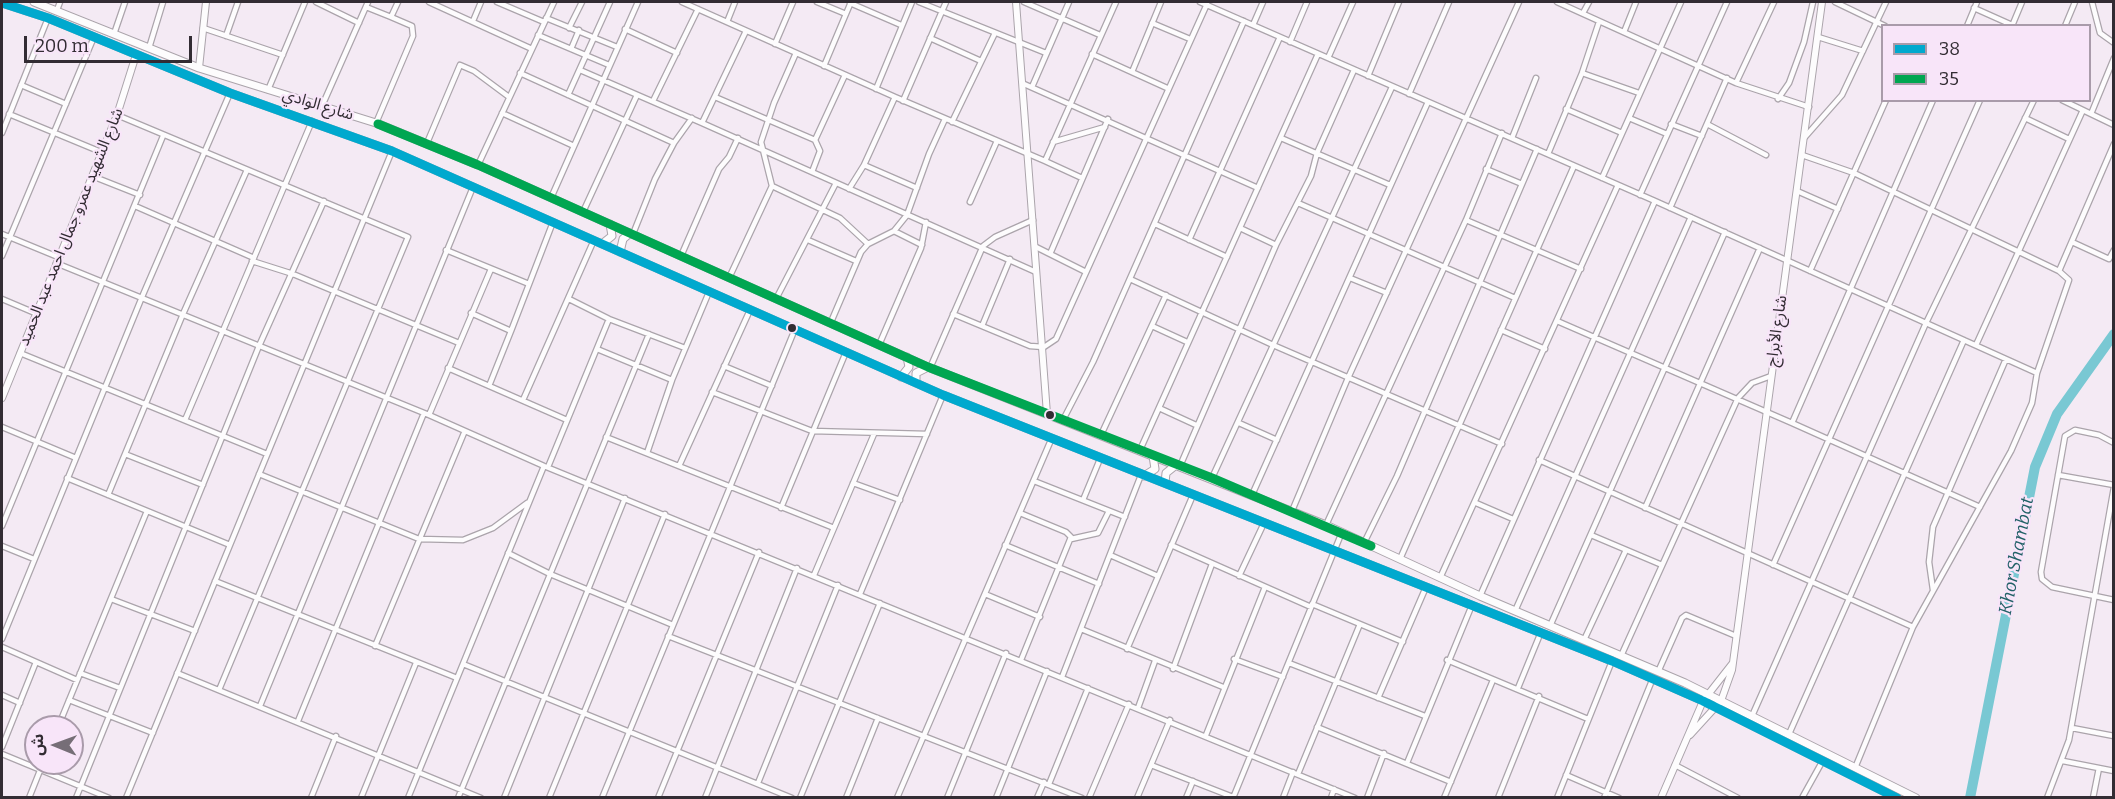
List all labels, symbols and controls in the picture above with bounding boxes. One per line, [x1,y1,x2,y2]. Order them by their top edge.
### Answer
scale bar [27,24,195,62]
legend [1881,24,2091,102]
text: 200 m [35,35,89,57]
text: 38 [1939,38,1960,60]
text: 35 [1939,68,1959,90]
street label: شارع الوادي [280,85,356,125]
street label: شارع الشهيد عمرو جمال احمد عبد الحميد [14,105,128,349]
street label: شارع الأبراج [1762,294,1792,368]
unlabelled marker [786,322,798,334]
unlabelled marker [1044,409,1056,421]
water label: Khor Shambat [1995,495,2039,617]
north arrow [24,715,84,775]
text: ش [28,734,47,756]

